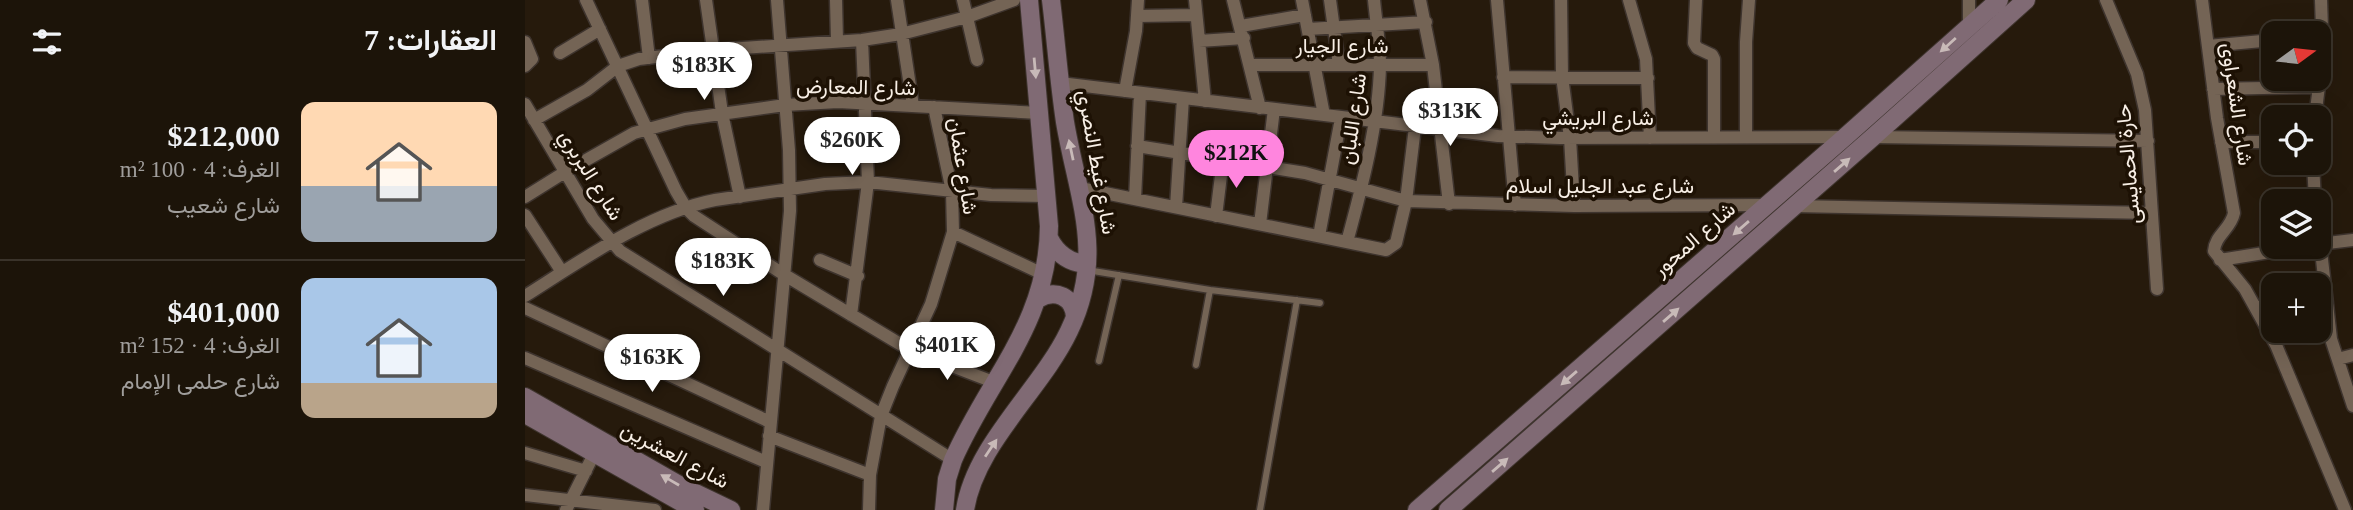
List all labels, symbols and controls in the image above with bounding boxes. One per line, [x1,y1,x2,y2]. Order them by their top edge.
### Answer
north arrow [2261,21,2331,91]
map controls [2261,21,2331,343]
icon: filters [28,23,66,61]
text: العقارات: 7 [364,23,497,56]
street label: شارع الجيار [1294,34,1389,60]
one-way arrow [1939,37,1957,53]
street label: شارع الشعراوى [2215,41,2258,167]
pin: $183K [655,42,753,102]
text: $183K [672,52,736,77]
one-way arrow [1030,57,1041,79]
street label: شارع اللبان [1335,72,1373,167]
street label: شارع المعارض [796,74,916,102]
street label: شارع غيط النصري [1068,88,1122,237]
pin: $313K [1401,88,1499,148]
text: $313K [1418,98,1482,123]
street label: حارة الحمايسى [2111,103,2146,225]
button: locate [2261,105,2331,175]
street label: شارع البريشي [1542,106,1654,135]
street label: شارع عثمان [942,116,982,216]
pin: $260K [803,118,901,177]
text: $212,000 [168,119,280,152]
street label: شارع البربري [549,125,628,227]
text: $260K [820,127,884,152]
icon: home [357,130,441,214]
pin: $212K [1187,130,1285,190]
one-way arrow [1065,139,1076,161]
text: $212K [1204,140,1268,165]
text: الغرف: 4 · 100 m² [120,157,280,182]
one-way arrow [1833,158,1850,173]
street label: شارع عبد الجليل اسلام [1506,174,1694,200]
button: layers [2261,189,2331,259]
text: شارع شعيب [167,193,280,218]
street label: شارع المحور [1647,197,1741,283]
one-way arrow [1732,220,1749,235]
pin: $183K [674,238,772,298]
text: $183K [691,248,755,273]
button: + [2261,273,2331,343]
text: $401,000 [168,295,280,328]
icon: home [357,306,441,390]
one-way arrow [1662,307,1680,323]
pin: $401K [898,322,996,382]
text: $401K [915,332,979,357]
text: الغرف: 4 · 152 m² [120,333,280,358]
pin: $163K [603,334,701,394]
text: $163K [620,344,684,369]
text: شارع حلمى الإمام [121,369,280,394]
one-way arrow [1561,370,1578,385]
street label: شارع العشرين [616,417,733,495]
one-way arrow [985,438,998,458]
one-way arrow [1491,457,1509,473]
one-way arrow [660,474,679,486]

